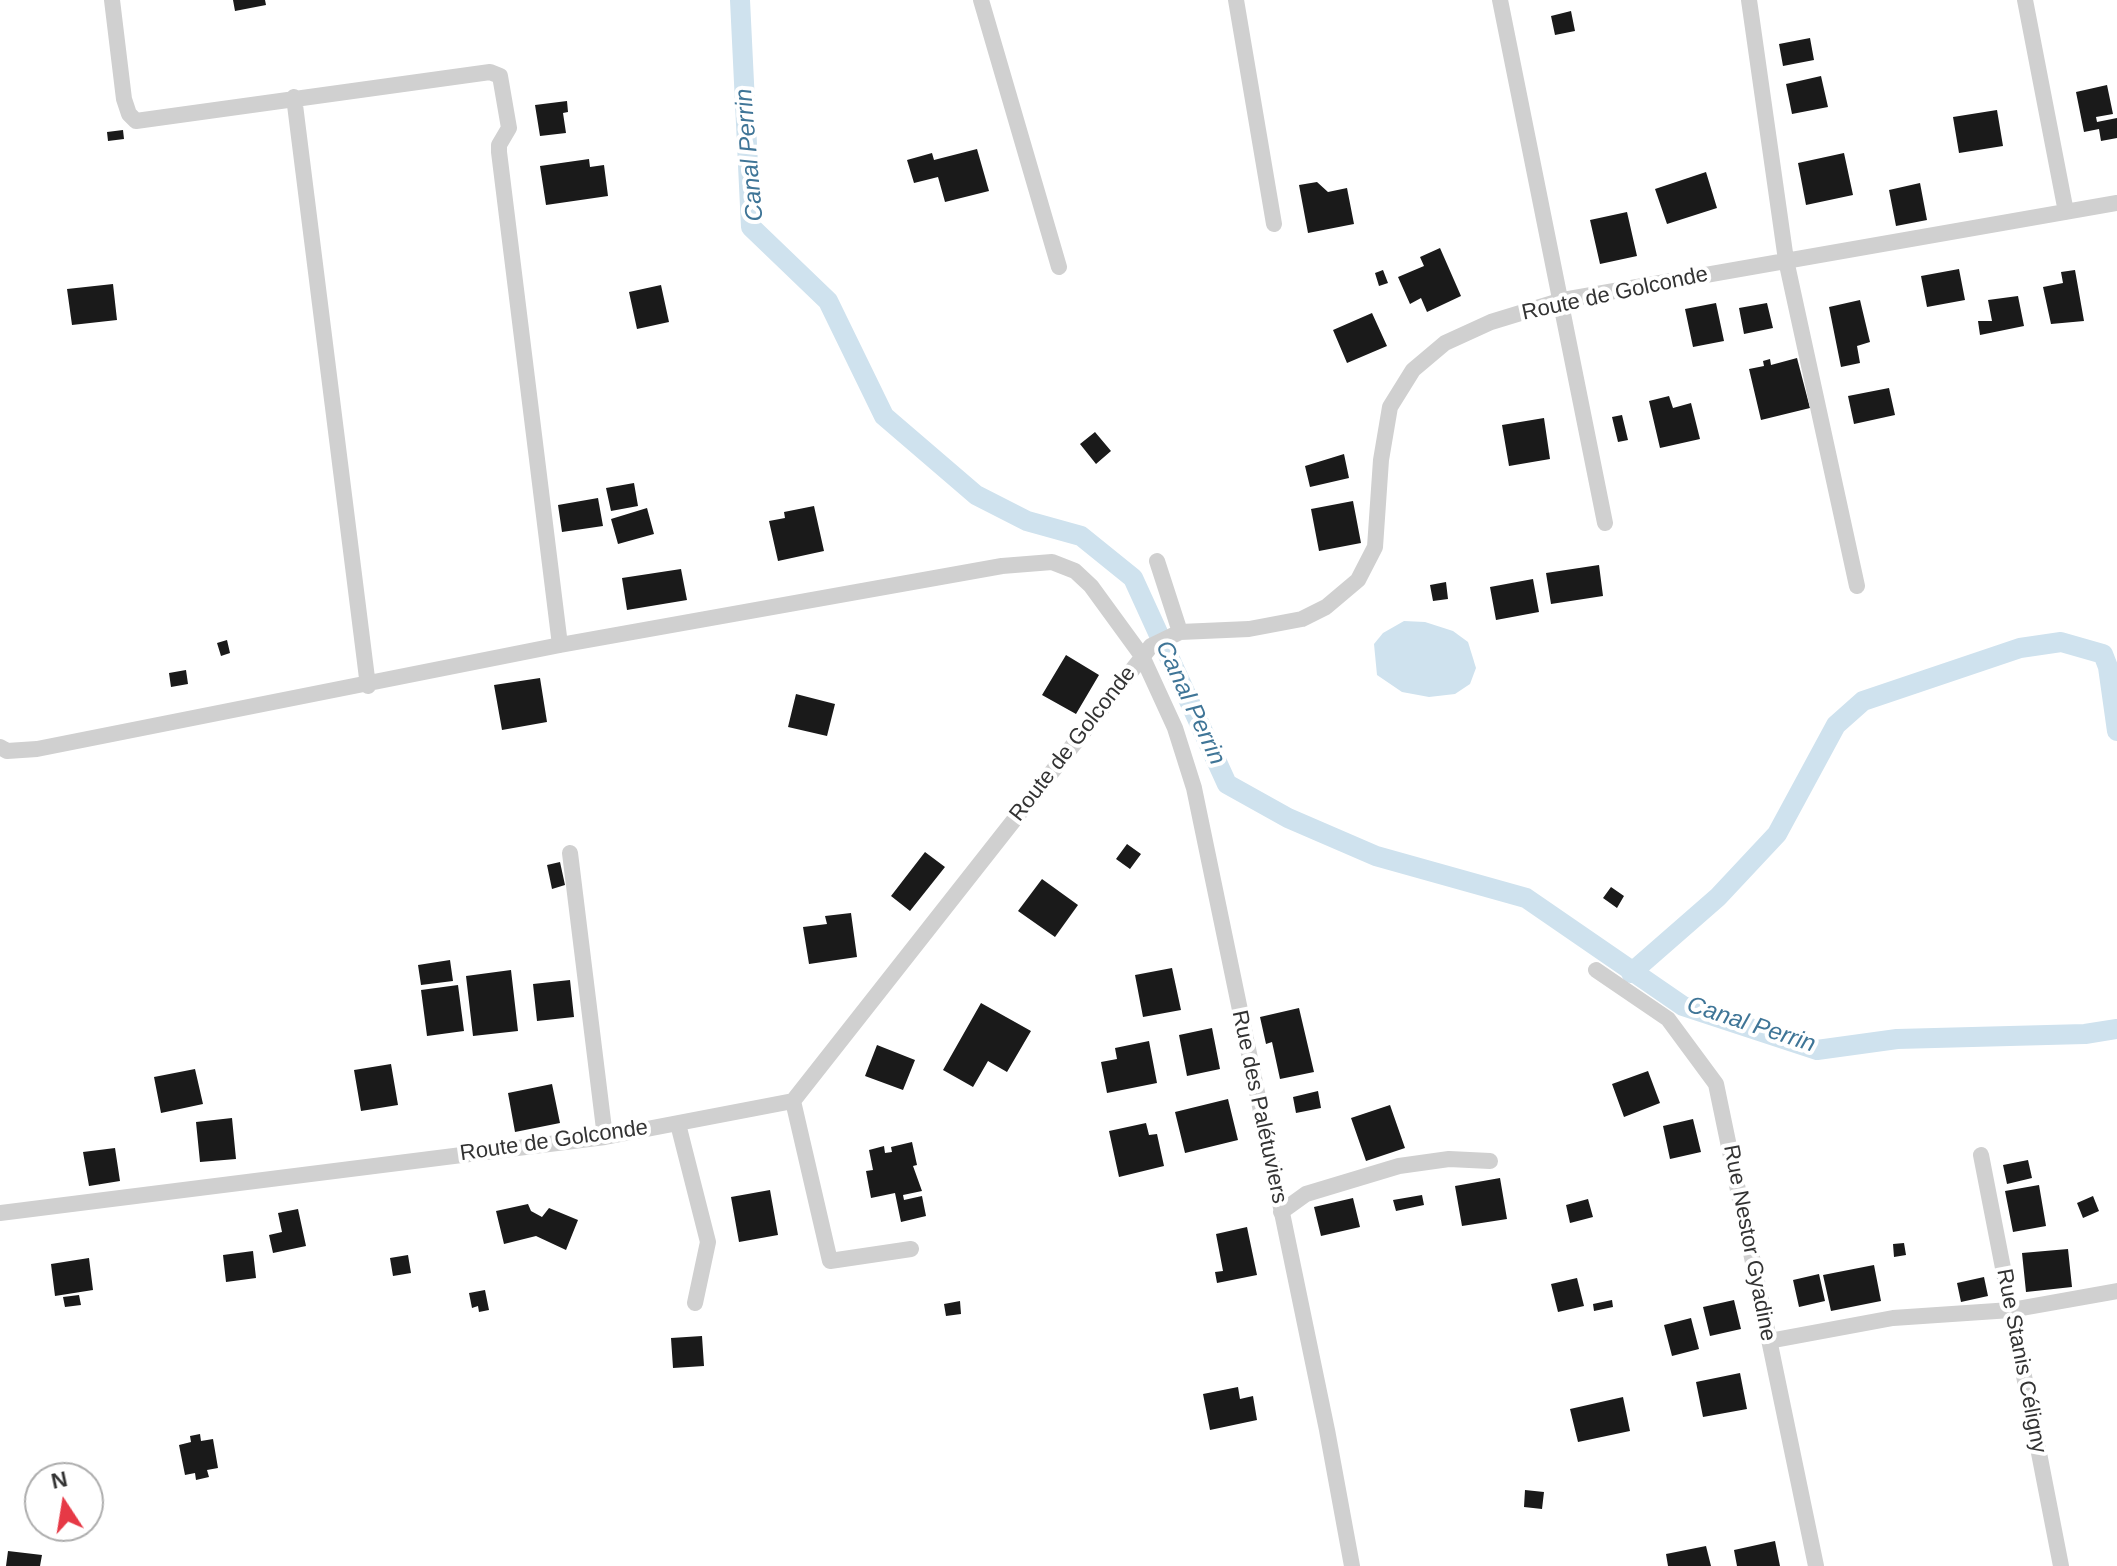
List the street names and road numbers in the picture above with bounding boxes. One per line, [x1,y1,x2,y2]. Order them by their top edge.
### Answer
street label: Route de Golconde [1520,261,1710,327]
street label: Route de Golconde [1004,661,1142,827]
street label: Rue des Palétuviers [1226,1008,1292,1206]
street label: Route de Golconde [458,1115,650,1167]
street label: Rue Nestor Gyadine [1717,1143,1781,1343]
street label: Rue Stanis Céligny [1990,1267,2052,1455]

